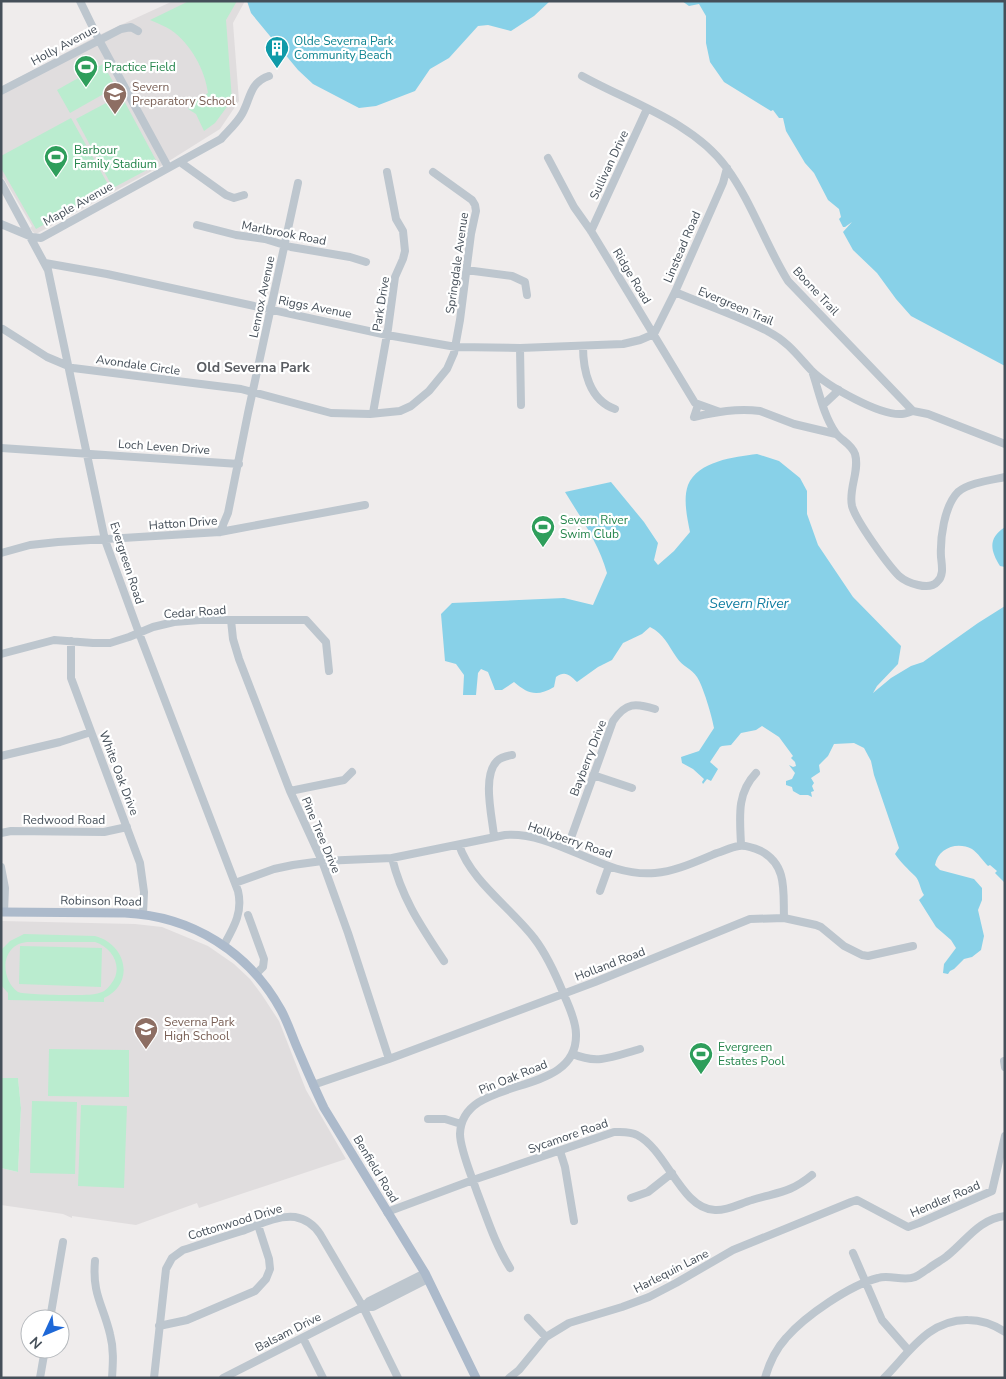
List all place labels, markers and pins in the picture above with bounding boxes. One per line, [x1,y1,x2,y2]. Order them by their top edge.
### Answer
place label: Olde Severna Park Community Beach [294,33,395,63]
building icon: Olde Severna Park Community Beach [264,35,290,69]
sports icon: Practice Field [73,54,99,88]
place label: Practice Field [104,59,176,75]
place label: Severn Preparatory School [132,79,236,109]
school or university icon: Severn Preparatory School [102,81,128,115]
place label: Barbour Family Stadium [74,142,157,172]
sports icon: Barbour Family Stadium [43,144,69,178]
place label: Severn River Swim Club [560,512,629,542]
sports icon: Severn River Swim Club [530,514,556,548]
place label: Severna Park High School [164,1014,236,1044]
school or university icon: Severna Park High School [133,1016,159,1050]
place label: Evergreen Estates Pool [718,1039,785,1069]
sports icon: Evergreen Estates Pool [688,1041,714,1075]

